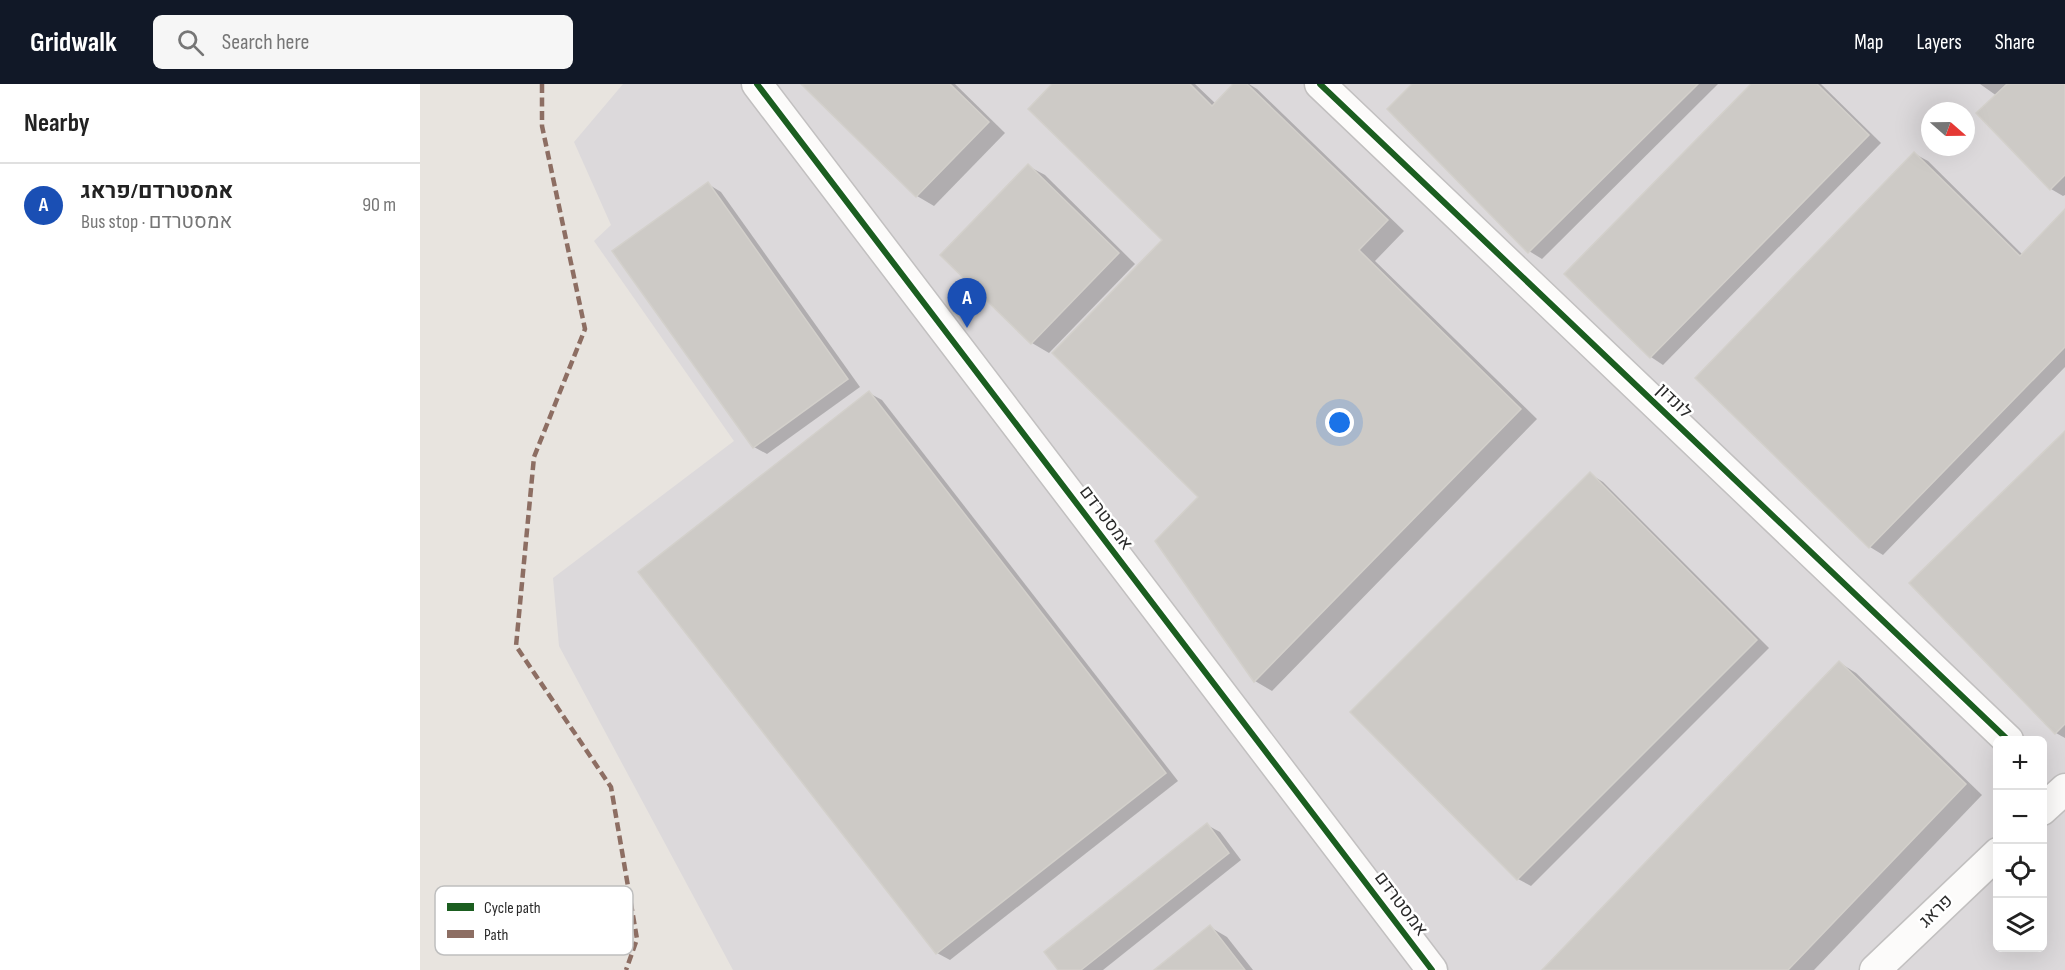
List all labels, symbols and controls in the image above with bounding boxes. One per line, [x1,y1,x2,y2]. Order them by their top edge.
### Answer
search box [153,15,573,69]
text: Gridwalk [30,26,117,59]
icon: search [174,26,207,59]
text: Search here [222,29,309,56]
text: Map [1854,30,1883,55]
text: Layers [1916,30,1962,55]
text: Share [1995,30,2035,55]
north arrow [1921,102,1975,156]
text: Nearby [24,108,90,139]
text: אמסטרדם/פראג [81,178,233,205]
text: A [39,193,48,217]
text: 90 m [362,193,396,217]
text: Bus stop · אמסטרדם [81,210,232,234]
pin: A [948,278,986,328]
street label: לונדון [1652,379,1696,423]
your location [1325,408,1354,437]
street label: אמסטרדם [1075,482,1137,554]
map controls [1993,736,2047,952]
button: + [1993,736,2047,790]
button: − [1993,790,2047,844]
button: locate [1993,844,2047,898]
street label: אמסטרדם [1370,868,1432,940]
legend [435,886,633,955]
street label: פראג [1915,890,1957,932]
button: layers [1993,898,2047,952]
text: Cycle path [484,899,541,918]
text: Path [484,926,508,945]

